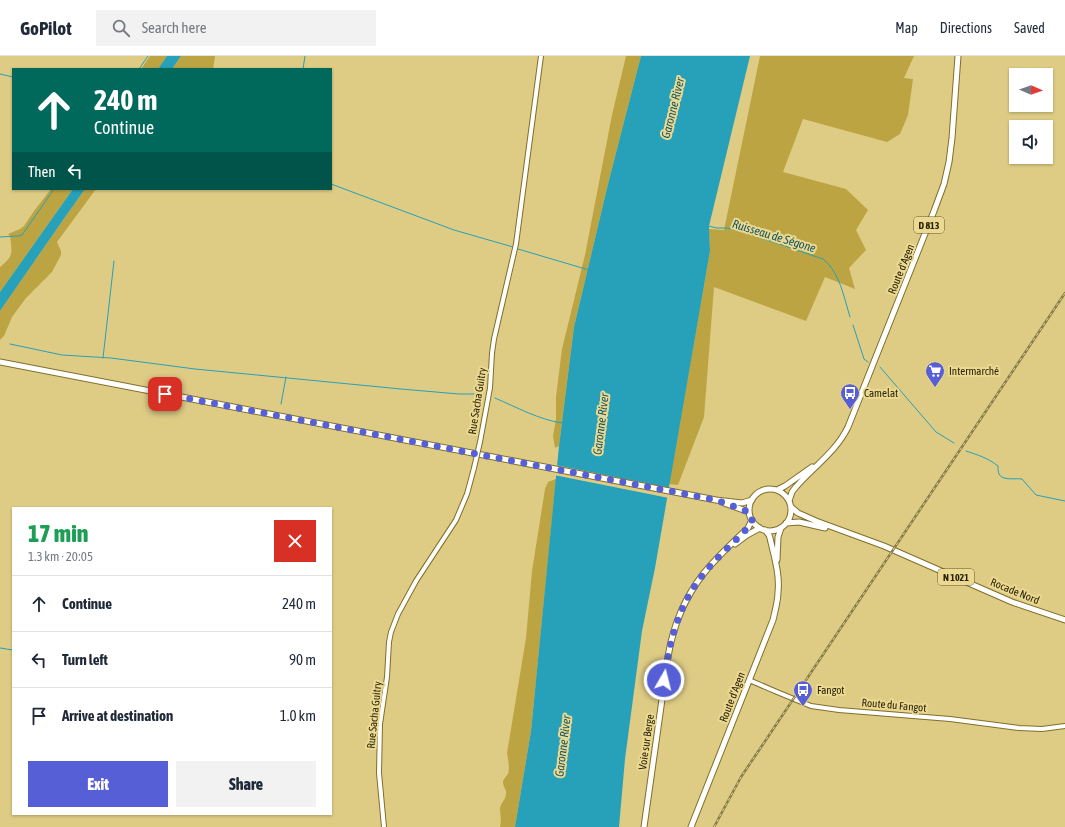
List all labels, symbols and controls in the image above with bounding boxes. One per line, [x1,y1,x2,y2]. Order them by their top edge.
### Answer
search box [96,10,376,46]
text: GoPilot [20,17,72,39]
icon: search [110,17,132,39]
text: Search here [142,19,206,36]
text: Map [895,20,918,36]
text: Directions [940,20,992,36]
text: Saved [1014,20,1045,36]
north arrow [1009,68,1053,112]
map controls [1009,68,1053,164]
water label: Garonne River [659,76,687,140]
icon: ahead [28,84,80,136]
text: 240 m [94,84,157,116]
text: Continue [94,117,154,138]
button: sound [1009,120,1053,164]
icon: left [64,160,86,182]
text: Then [28,163,56,180]
water label: Ruisseau de Ségone [731,217,818,256]
road number: D 813 [914,217,944,233]
street label: Route d'Agen [886,242,916,296]
supermarket icon: Intermarché [924,360,946,388]
place label: Intermarché [949,365,999,377]
street label: Rue Sacha Guitry [466,366,488,435]
pin [148,377,182,411]
bus stop icon: Camelat [839,382,861,410]
icon: arrive [154,383,176,405]
place label: Camelat [864,387,898,399]
water label: Garonne River [590,392,612,456]
text: 17 min [28,520,88,547]
button: close [274,520,316,562]
text: 1.3 km · 20:05 [28,549,93,564]
road number: N 1021 [938,569,974,585]
street label: Rocade Nord [989,576,1041,606]
icon: ahead [28,593,50,615]
text: Continue [62,595,112,612]
text: 240 m [282,595,316,612]
icon: left [28,649,50,671]
text: Turn left [62,651,108,668]
text: 90 m [289,651,316,668]
position arrow [643,659,685,701]
street label: Route d'Agen [717,670,747,724]
bus stop icon: Fangot [792,679,814,707]
street label: Rue Sacha Guitry [364,680,384,749]
place label: Fangot [817,684,845,696]
street label: Route du Fangot [861,696,927,714]
icon: arrive [28,705,50,727]
text: Arrive at destination [62,707,173,724]
text: 1.0 km [280,707,316,724]
water label: Garonne River [552,714,574,778]
street label: Voie sur Berge [636,714,656,770]
button: Exit [28,761,168,807]
button: Share [176,761,316,807]

